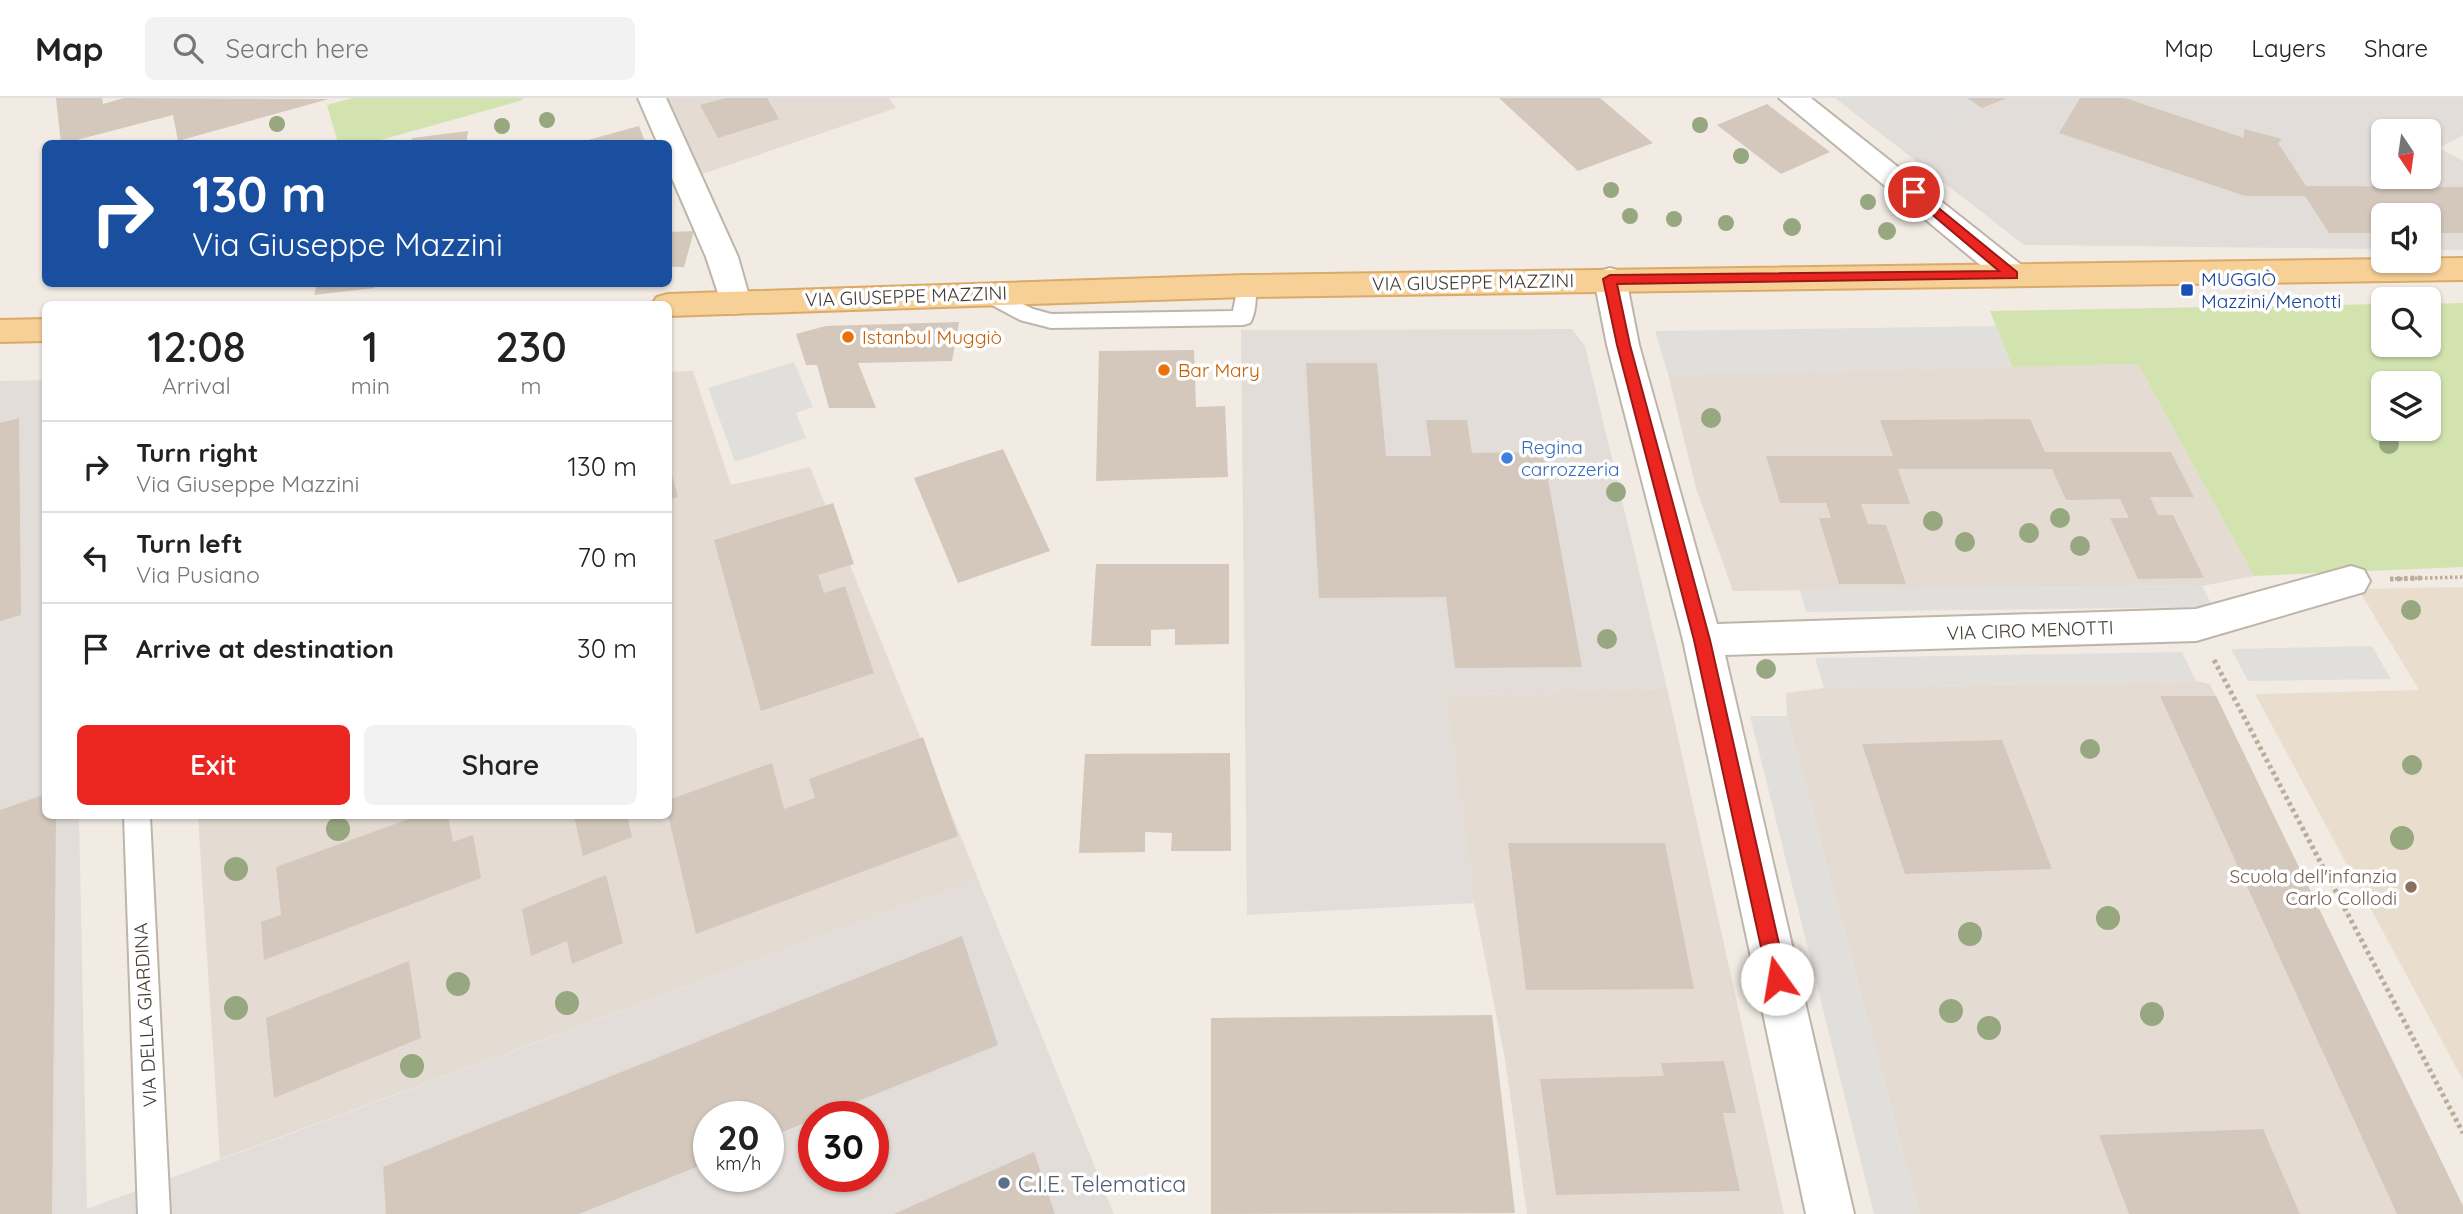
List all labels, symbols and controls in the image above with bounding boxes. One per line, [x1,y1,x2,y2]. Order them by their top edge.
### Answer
search box [145,17,635,80]
text: Map [35,28,103,69]
icon: search [169,29,207,67]
text: Search here [225,32,369,65]
text: Map [2164,33,2213,63]
text: Layers [2251,33,2326,63]
text: Share [2364,33,2428,63]
north arrow [2371,119,2441,189]
map controls [2371,119,2441,441]
pin [1884,162,1944,222]
text: 130 m [192,163,326,224]
icon: right [77,168,168,259]
icon: arrive [1895,173,1933,211]
button: sound [2371,203,2441,273]
text: Via Giuseppe Mazzini [192,224,503,264]
place label: MUGGIÒ Mazzini/Menotti [2201,267,2341,313]
street label: VIA GIUSEPPE MAZZINI [1372,268,1574,296]
street label: VIA GIUSEPPE MAZZINI [805,280,1007,312]
marker: MUGGIÒ Mazzini/Menotti [2179,282,2195,298]
button: search [2371,287,2441,357]
text: 12:08 [147,320,246,373]
text: 1 [362,320,378,373]
text: 230 [495,320,567,373]
place label: Istanbul Muggiò [862,325,1002,349]
marker: Istanbul Muggiò [840,329,856,345]
place label: Bar Mary [1178,358,1260,382]
marker: Bar Mary [1156,362,1172,378]
text: Arrival [162,371,231,400]
text: min [351,371,390,400]
text: m [520,371,541,400]
button: layers [2371,371,2441,441]
place label: Regina carrozzeria [1521,435,1620,481]
text: Turn right [136,436,258,469]
icon: right [77,448,115,486]
text: 130 m [567,450,637,483]
marker: Regina carrozzeria [1499,450,1515,466]
text: Via Giuseppe Mazzini [136,469,360,498]
text: Turn left [136,527,243,560]
icon: left [77,539,115,577]
text: 70 m [577,541,637,574]
text: Via Pusiano [136,560,260,589]
street label: VIA CIRO MENOTTI [1946,615,2114,645]
icon: arrive [77,630,115,668]
text: Arrive at destination [136,632,394,665]
text: 30 m [577,632,637,665]
button: Exit [77,725,350,805]
button: Share [364,725,637,805]
place label: Scuola dell'infanzia Carlo Collodi [2229,864,2397,910]
marker: Scuola dell'infanzia Carlo Collodi [2403,879,2419,895]
street label: VIA DELLA GIARDINA [128,922,162,1108]
position arrow [1740,942,1814,1016]
speed limit sign: 30 [798,1101,889,1192]
text: 20 [718,1115,759,1159]
text: km/h [716,1152,761,1175]
place label: C.I.E. Telematica [1018,1169,1186,1198]
marker: C.I.E. Telematica [996,1175,1012,1191]

